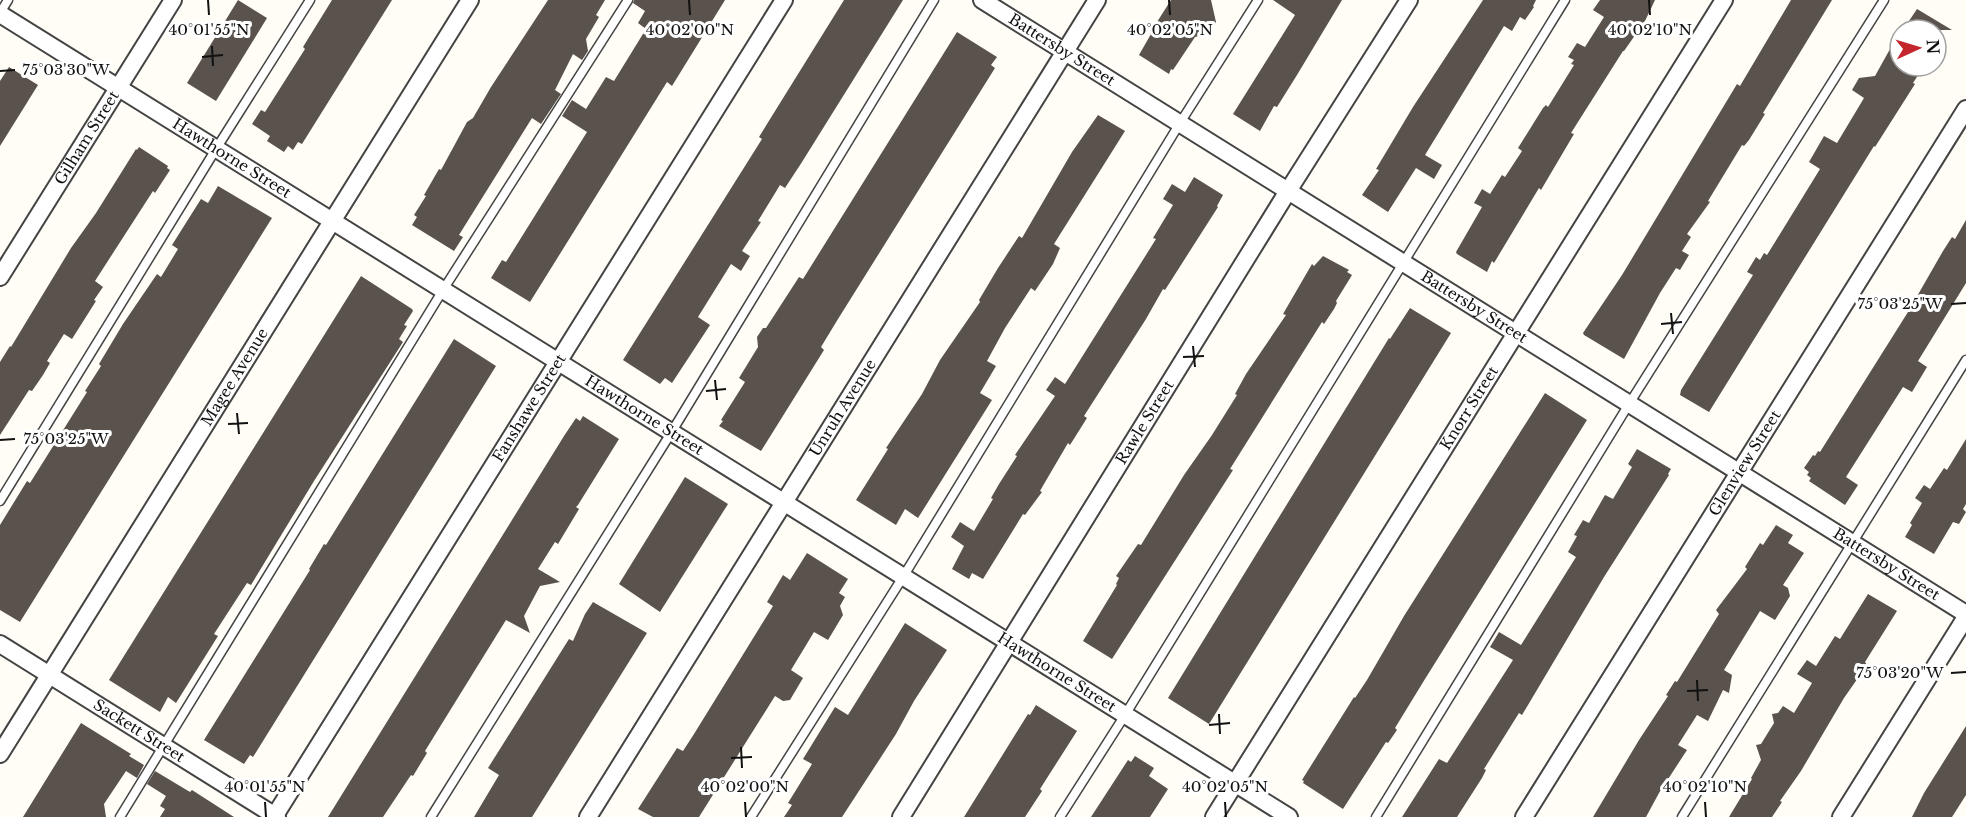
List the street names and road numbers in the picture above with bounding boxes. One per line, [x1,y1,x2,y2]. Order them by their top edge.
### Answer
street label: Battersby Street [1005,9,1119,90]
street label: Gilham Street [50,87,123,188]
street label: Hawthorne Street [169,114,295,202]
street label: Battersby Street [1418,266,1531,347]
street label: Magee Avenue [197,325,272,429]
street label: Fanshawe Street [488,350,570,465]
street label: Unruh Avenue [805,355,880,460]
street label: Knorr Street [1436,362,1502,453]
street label: Hawthorne Street [582,371,708,459]
street label: Rawle Street [1111,376,1178,468]
street label: Glenview Street [1704,406,1785,519]
street label: Battersby Street [1830,524,1944,604]
street label: Hawthorne Street [994,628,1120,716]
street label: Sackett Street [90,695,189,766]

